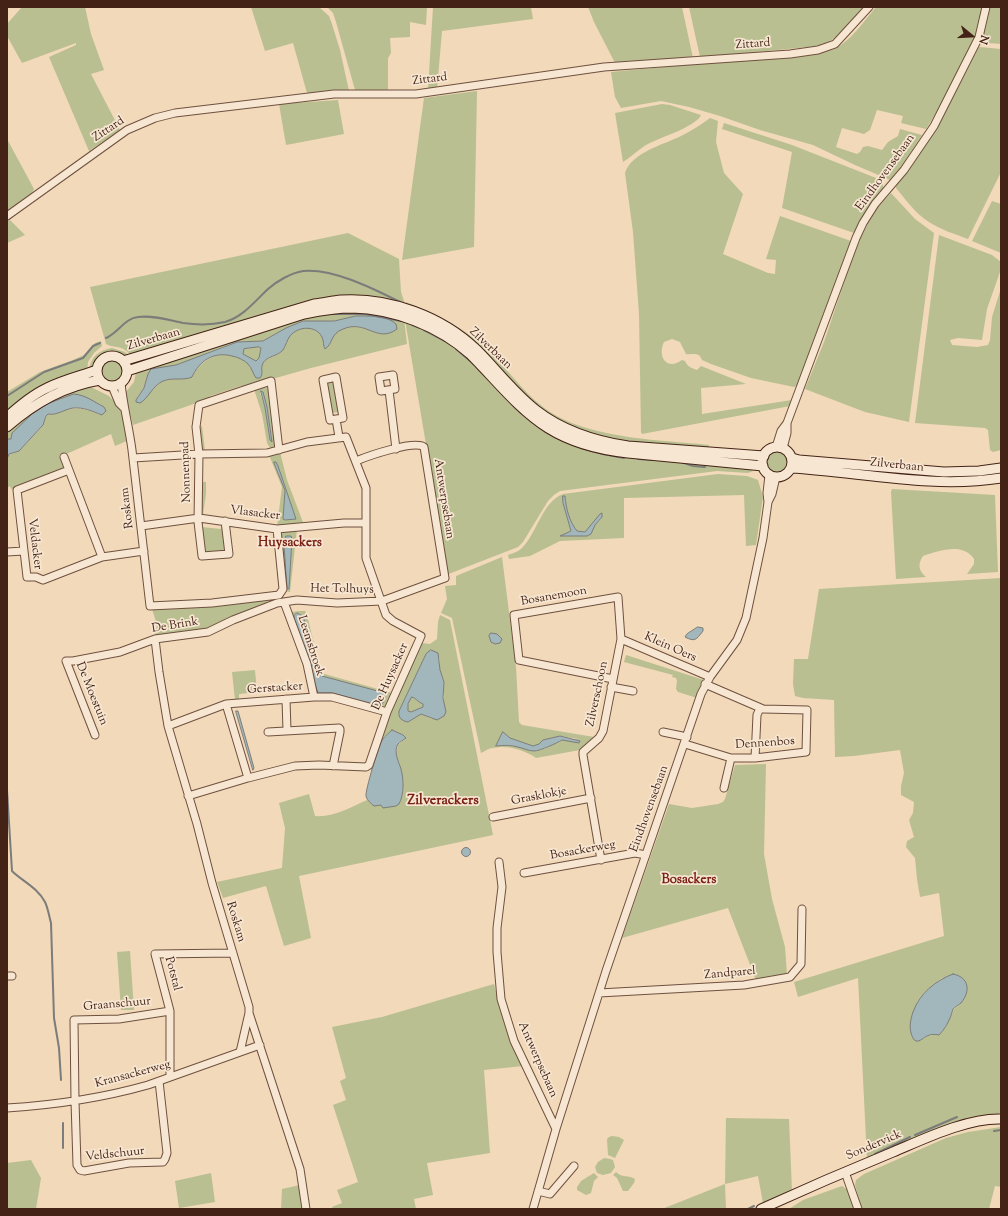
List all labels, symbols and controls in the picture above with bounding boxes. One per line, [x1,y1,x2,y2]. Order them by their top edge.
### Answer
north arrow [952,16,992,56]
text: N [974,33,992,46]
street label: Zittard [735,37,771,53]
street label: Zittard [412,71,448,89]
street label: Zittard [90,114,128,146]
street label: Eindhovensebaan [853,132,919,214]
street label: Zilverbaan [466,325,514,373]
street label: Zilverbaan [126,326,182,354]
street label: Nonnenpad [179,441,195,503]
street label: Zilverbaan [869,456,925,476]
street label: Antwerpsebaan [430,458,456,540]
street label: Roskam [118,487,138,529]
street label: Vlasacker [229,504,281,524]
street label: Veldacker [24,518,44,570]
district label: Huysackers [258,536,322,552]
street label: Het Tolhuys [310,582,374,598]
street label: Bosanemoon [520,584,588,610]
street label: Leemsbroek [293,614,327,678]
street label: De Brink [151,615,199,637]
street label: Klein Oers [642,630,698,666]
street label: De Huysacker [370,641,412,713]
street label: De Moestuin [72,660,110,728]
street label: Zilverschoon [584,660,612,728]
street label: Gerstacker [247,680,303,698]
street label: Dennenbos [735,735,795,753]
street label: Eindhovensebaan [628,764,672,854]
street label: Grasklokje [510,785,568,809]
district label: Zilverackers [407,794,479,810]
street label: Bosackerweg [549,838,617,864]
district label: Bosackers [662,873,716,889]
street label: Roskam [222,900,248,944]
street label: Potstal [161,955,183,993]
street label: Zandparel [704,965,756,983]
street label: Graanschuur [83,995,151,1015]
street label: Antwerpsebaan [514,1020,560,1100]
street label: Kransackerweg [94,1058,172,1092]
street label: Sondervick [844,1128,904,1164]
street label: Veldschuur [85,1145,145,1165]

